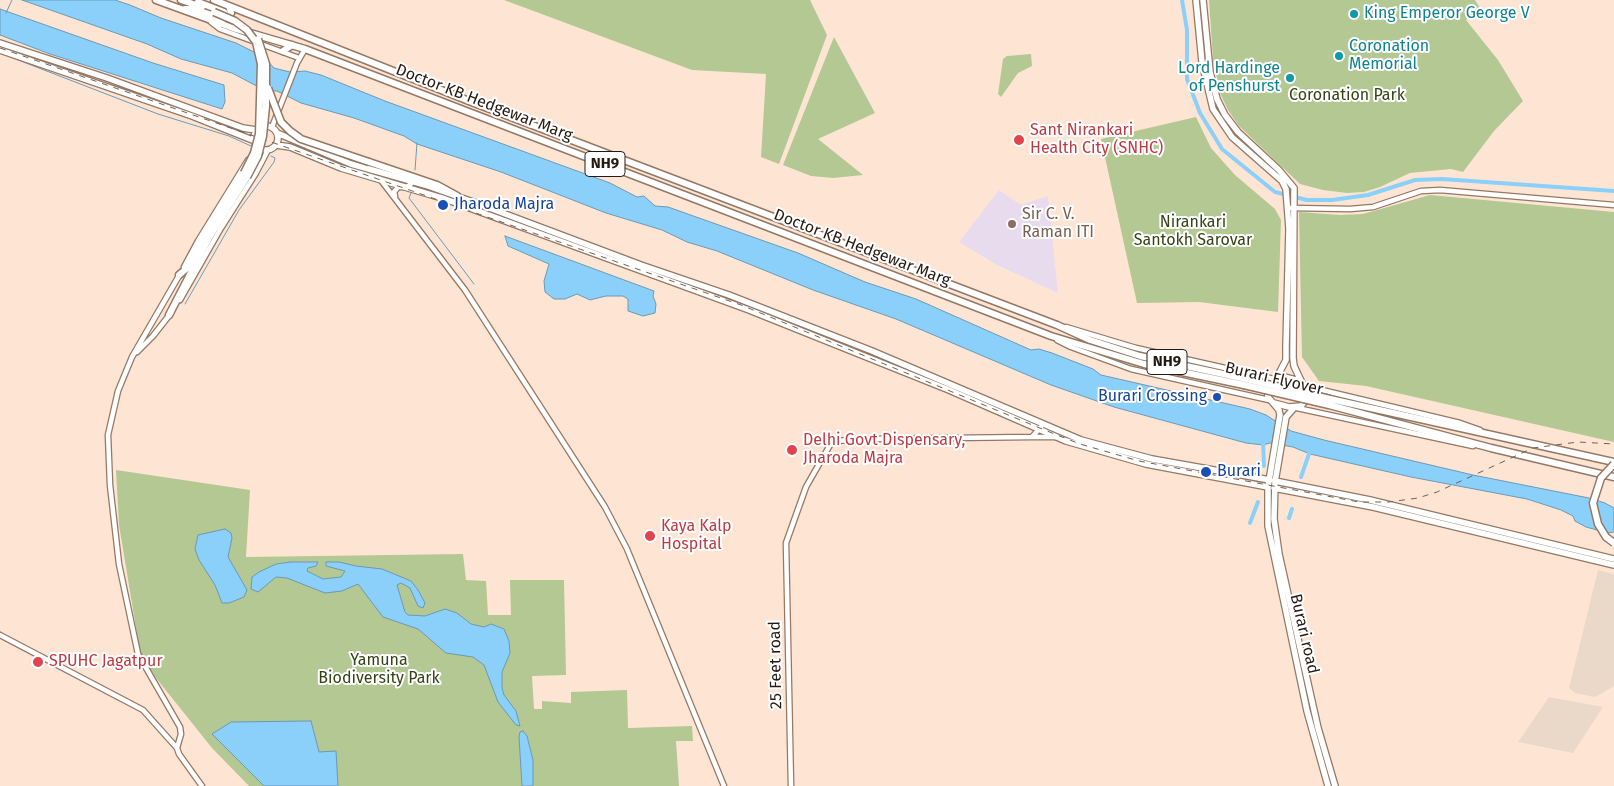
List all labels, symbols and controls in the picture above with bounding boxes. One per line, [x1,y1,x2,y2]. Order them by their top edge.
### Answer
place label: King Emperor George V [1364,4,1530,24]
marker: King Emperor George V [1348,8,1360,20]
place label: Coronation Memorial [1349,37,1429,75]
marker: Coronation Memorial [1333,50,1345,62]
place label: Lord Hardinge of Penshurst [1178,59,1280,97]
street label: Doctor KB Hedgewar Marg [393,60,575,146]
marker: Lord Hardinge of Penshurst [1284,72,1296,84]
park label: Coronation Park [1289,86,1405,106]
place label: Sant Nirankari Health City (SNHC) [1030,121,1163,159]
marker: Sant Nirankari Health City (SNHC) [1012,133,1026,147]
road number: NH9 [585,152,625,176]
place label: Jharoda Majra [454,195,554,215]
marker: Jharoda Majra [436,198,450,212]
street label: Doctor KB Hedgewar Marg [771,205,953,291]
place label: Sir C. V. Raman ITI [1022,205,1094,243]
park label: Nirankari Santokh Sarovar [1134,213,1252,251]
marker: Sir C. V. Raman ITI [1006,218,1018,230]
road number: NH9 [1147,350,1187,374]
street label: Burari Flyover [1223,358,1325,400]
place label: Burari Crossing [1098,387,1207,407]
marker: Burari Crossing [1211,391,1223,403]
place label: Delhi Govt Dispensary, Jharoda Majra [803,431,965,469]
marker: Delhi Govt Dispensary, Jharoda Majra [785,443,799,457]
place label: Burari [1217,462,1261,482]
marker: Burari [1199,465,1213,479]
place label: Kaya Kalp Hospital [661,517,731,555]
marker: Kaya Kalp Hospital [643,529,657,543]
street label: Burari road [1285,592,1323,676]
street label: 25 Feet road [766,621,786,709]
park label: Yamuna Biodiversity Park [318,651,440,689]
place label: SPUHC Jagatpur [49,652,163,672]
marker: SPUHC Jagatpur [31,655,45,669]

